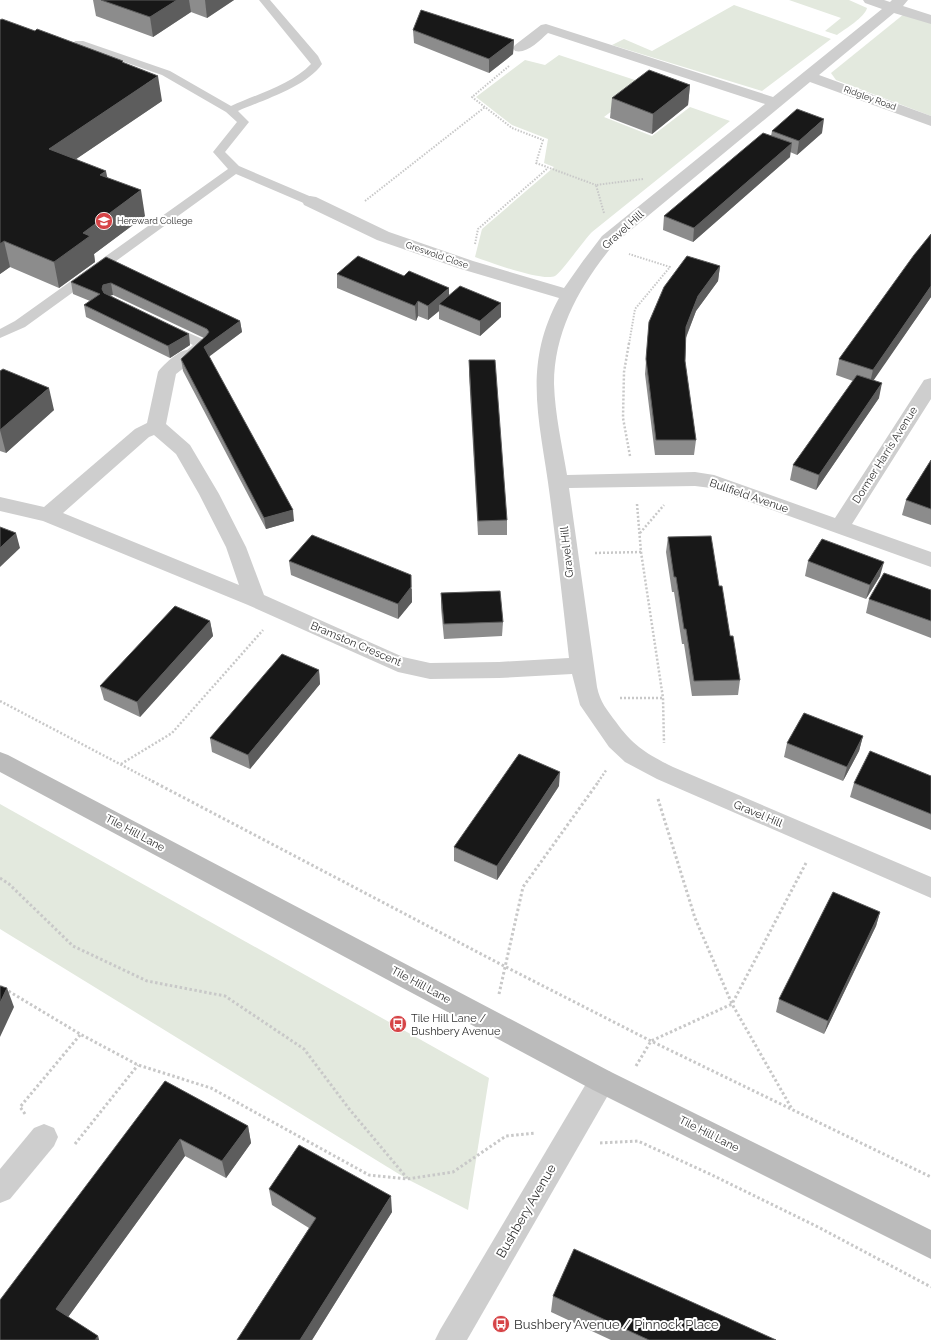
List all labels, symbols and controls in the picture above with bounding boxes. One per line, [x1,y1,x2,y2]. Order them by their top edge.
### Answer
street label: Ridgley Road [842,84,898,112]
street label: Gravel Hill [599,208,647,252]
school or university icon: Hereward College [94,211,114,231]
place label: Hereward College [117,216,193,226]
street label: Greswold Close [404,240,470,271]
street label: Dormer Harris Avenue [850,404,920,506]
street label: Bullfield Avenue [708,476,791,516]
street label: Gravel Hill [558,526,576,578]
street label: Bramston Crescent [309,619,404,669]
street label: Gravel Hill [732,798,784,830]
street label: Tile Hill Lane [103,812,167,854]
street label: Tile Hill Lane [389,964,453,1006]
place label: Tile Hill Lane / Bushbery Avenue [411,1012,501,1038]
bus stop icon: Tile Hill Lane / Bushbery Avenue [388,1014,408,1034]
street label: Tile Hill Lane [677,1113,742,1155]
street label: Bushbery Avenue [493,1161,559,1261]
bus stop icon: Bushbery Avenue / Pinnock Place [491,1314,511,1334]
place label: Bushbery Avenue / Pinnock Place [514,1317,719,1332]

